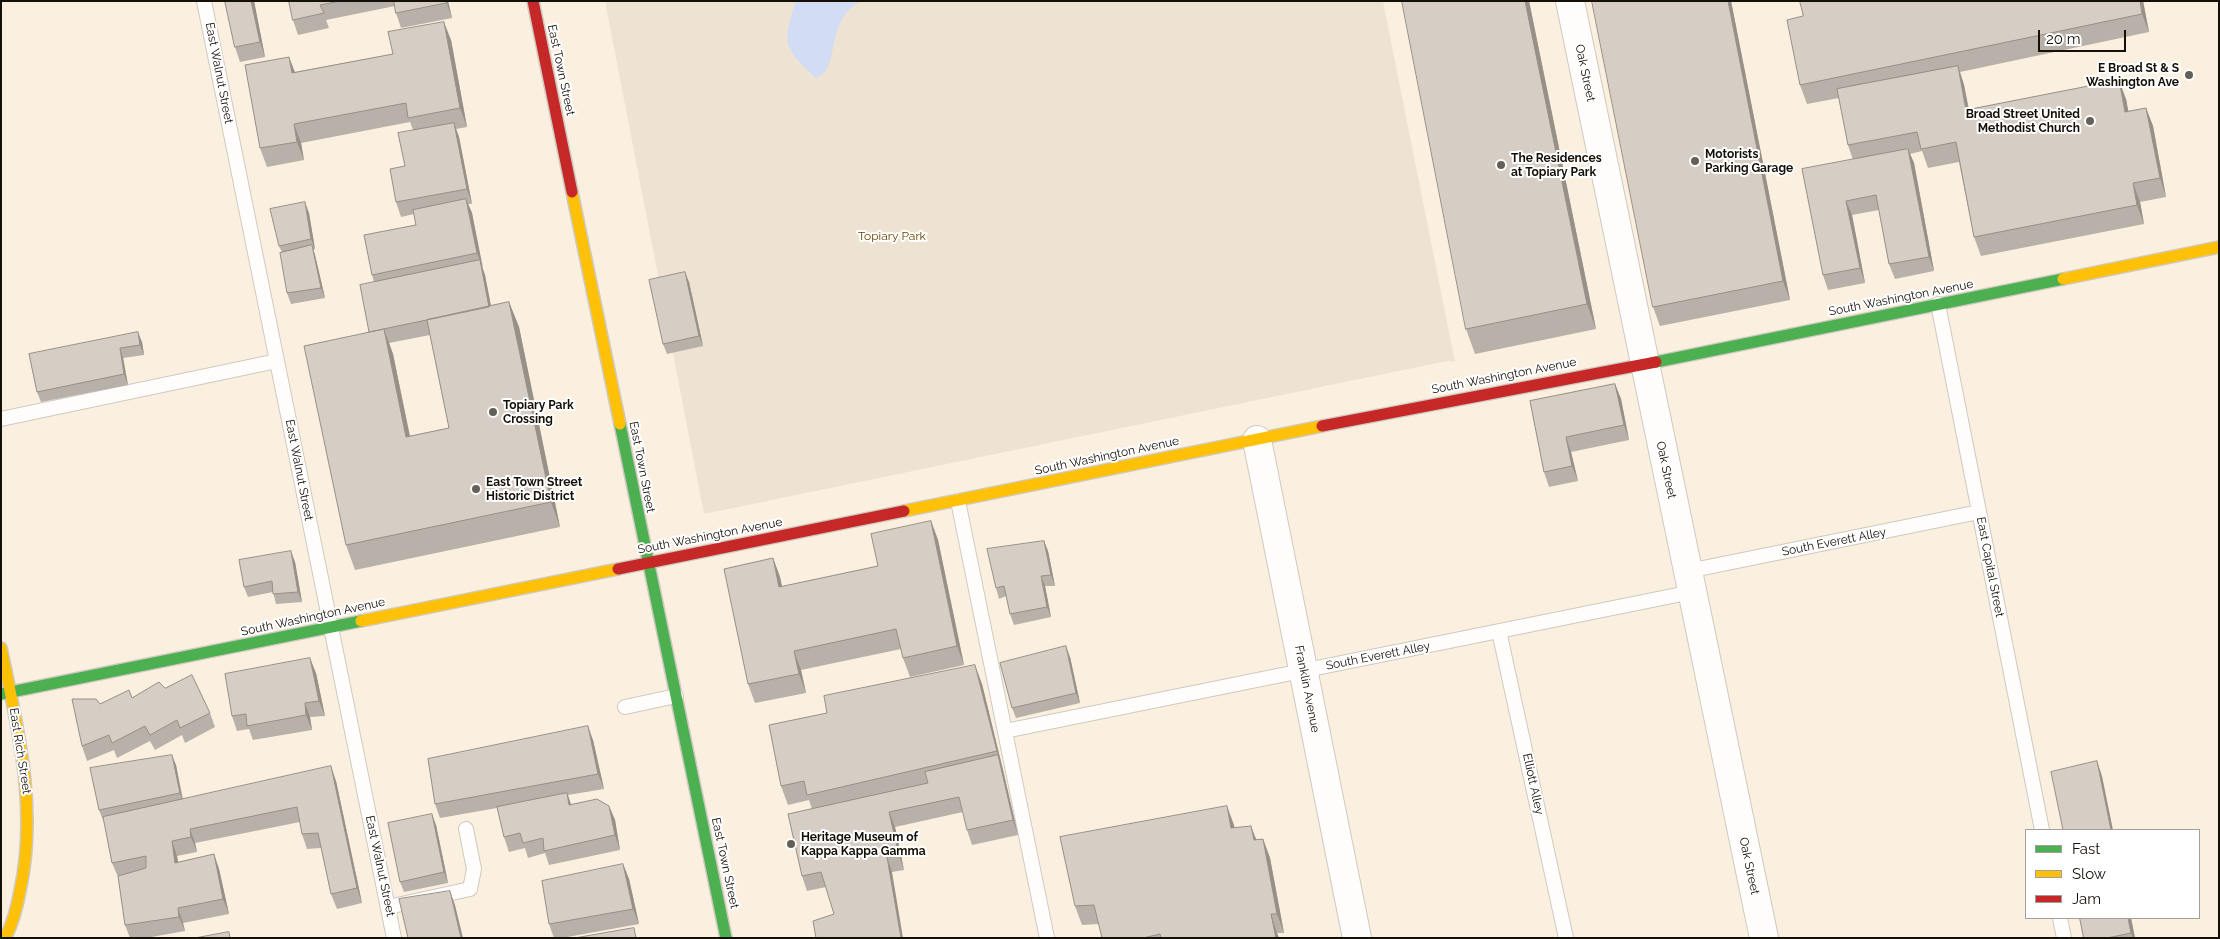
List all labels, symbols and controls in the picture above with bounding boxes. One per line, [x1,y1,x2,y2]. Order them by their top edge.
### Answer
scale bar [2040,20,2128,52]
street label: East Walnut Street [202,21,236,125]
street label: East Town Street [544,23,578,117]
text: 20 m [2046,30,2081,48]
street label: Oak Street [1572,43,1598,103]
place label: E Broad St & S Washington Ave [2086,61,2179,89]
marker: E Broad St & S Washington Ave [2183,69,2195,81]
place label: Broad Street United Methodist Church [1966,107,2080,135]
marker: Broad Street United Methodist Church [2084,115,2096,127]
place label: Motorists Parking Garage [1705,147,1793,175]
place label: The Residences at Topiary Park [1511,151,1602,179]
marker: Motorists Parking Garage [1689,155,1701,167]
marker: The Residences at Topiary Park [1495,159,1507,171]
park label: Topiary Park [858,229,926,243]
street label: South Washington Avenue [1827,277,1975,319]
street label: South Washington Avenue [1430,355,1578,397]
place label: Topiary Park Crossing [503,398,574,426]
marker: Topiary Park Crossing [487,406,499,418]
street label: East Walnut Street [282,418,316,522]
street label: East Town Street [626,420,658,514]
street label: South Washington Avenue [1034,434,1180,478]
street label: Oak Street [1653,440,1679,500]
place label: East Town Street Historic District [486,475,582,503]
marker: East Town Street Historic District [470,483,482,495]
street label: South Washington Avenue [636,515,784,557]
street label: East Capital Street [1973,516,2007,618]
street label: South Everett Alley [1781,525,1887,559]
street label: South Washington Avenue [240,595,386,639]
street label: South Everett Alley [1325,639,1431,673]
street label: Franklin Avenue [1291,644,1323,734]
street label: East Rich Street [6,707,34,795]
street label: Elliott Alley [1519,752,1547,816]
street label: East Walnut Street [362,814,398,918]
street label: East Town Street [708,816,742,910]
legend [2025,829,2200,919]
place label: Heritage Museum of Kappa Kappa Gamma [801,830,926,858]
street label: Oak Street [1736,836,1762,896]
marker: Heritage Museum of Kappa Kappa Gamma [785,838,797,850]
text: Fast [2072,840,2100,858]
text: Slow [2072,865,2106,883]
text: Jam [2072,890,2101,908]

